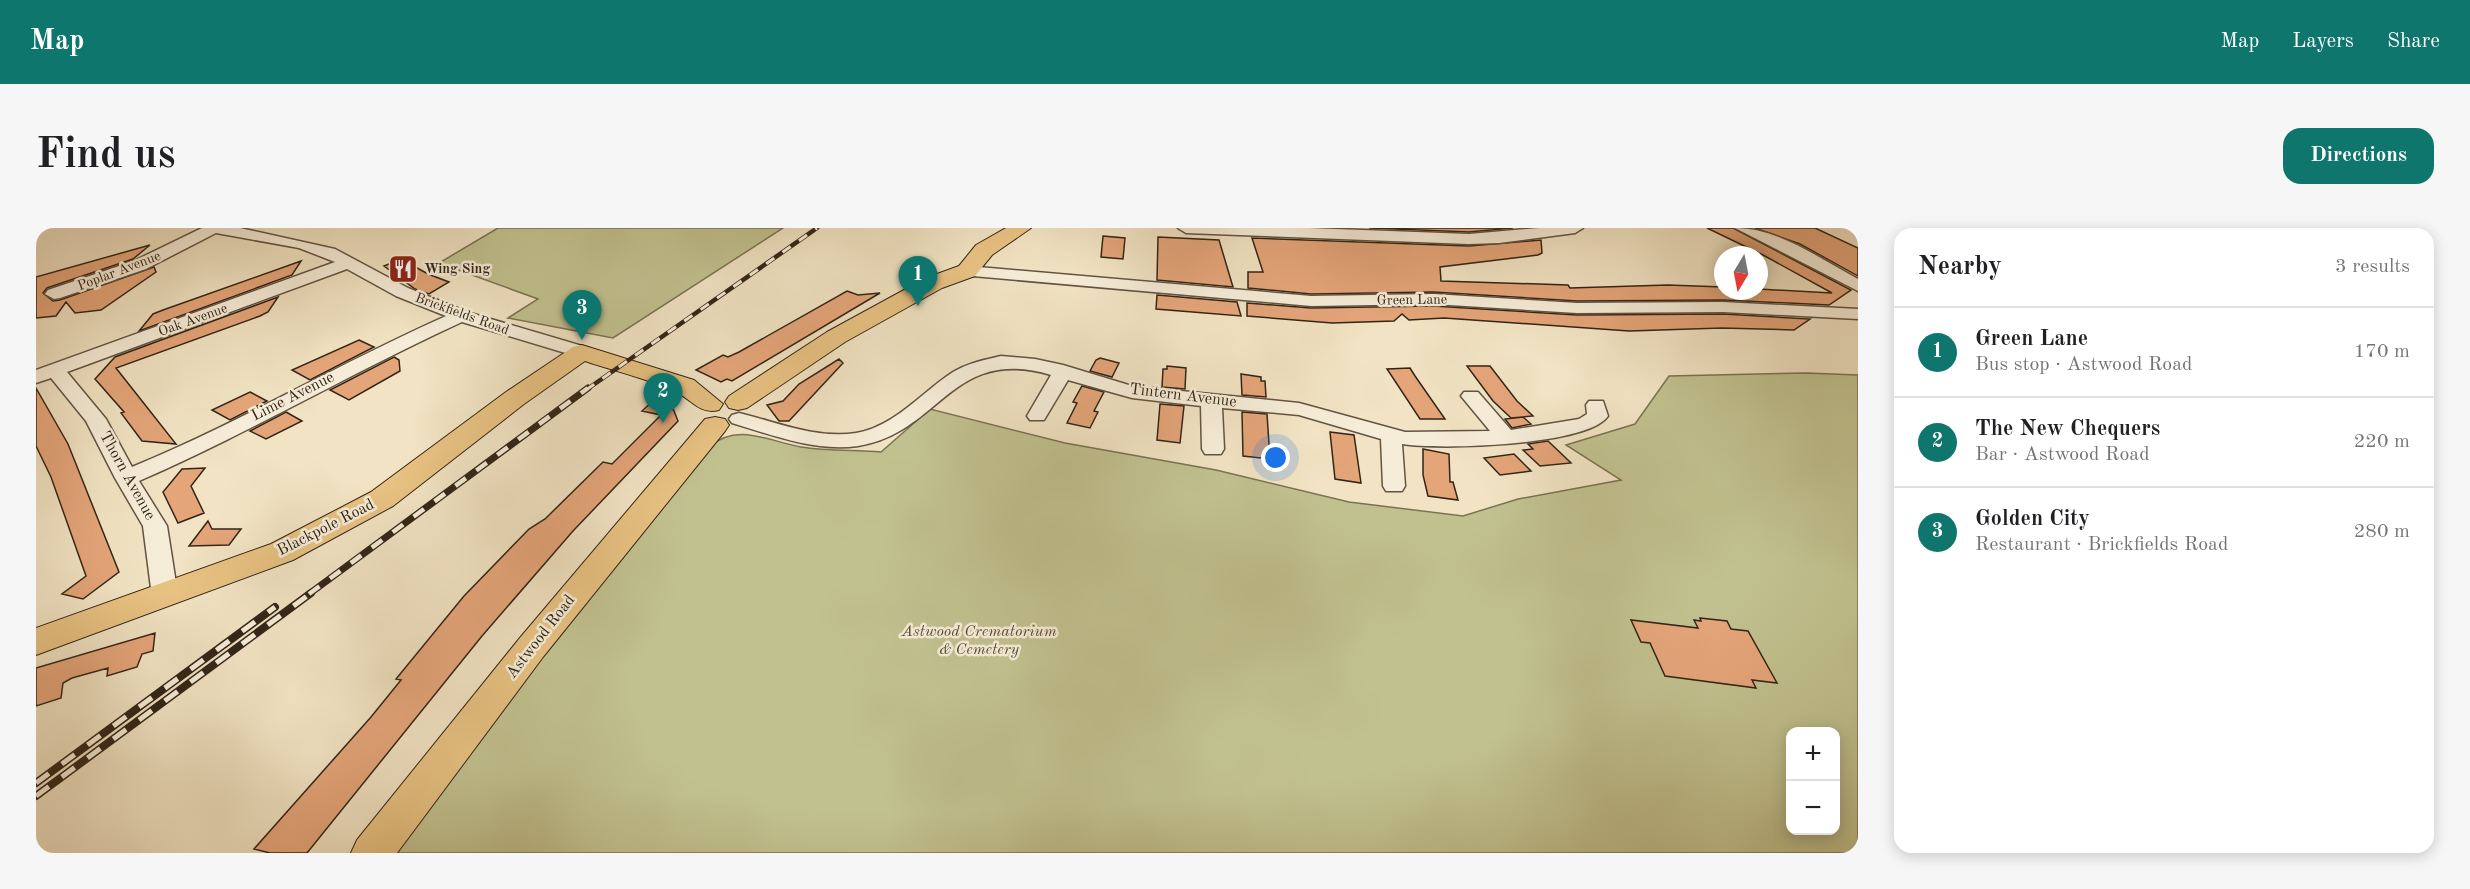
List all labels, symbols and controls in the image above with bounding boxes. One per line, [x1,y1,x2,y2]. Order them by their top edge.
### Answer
text: Map [30,28,84,56]
text: Map [2220,31,2259,52]
text: Layers [2292,31,2354,52]
text: Share [2387,31,2440,52]
button: Directions [2283,128,2434,184]
text: Find us [36,135,175,177]
north arrow [1714,246,1768,300]
street label: Poplar Avenue [76,249,162,293]
restaurant icon: Wing Sing [387,253,419,285]
text: Nearby [1918,254,2002,280]
pin: 1 [898,256,938,306]
text: 3 results [2335,257,2410,277]
place label: Wing Sing [424,262,490,276]
street label: Brickfields Road [413,291,511,337]
pin: 3 [562,291,602,340]
street label: Green Lane [1377,292,1447,308]
street label: Oak Avenue [157,301,229,339]
text: Green Lane [1975,328,2088,350]
text: 1 [1932,342,1943,362]
text: 170 m [2354,342,2410,362]
text: Bus stop · Astwood Road [1975,355,2192,375]
street label: Lime Avenue [249,369,337,425]
pin: 2 [644,374,682,423]
street label: Tintern Avenue [1129,381,1237,411]
text: The New Chequers [1975,418,2160,440]
street label: Thorn Avenue [96,429,158,523]
text: 2 [1932,432,1943,452]
text: 220 m [2354,432,2410,452]
your location [1261,443,1290,472]
text: Bar · Astwood Road [1975,445,2150,465]
street label: Blackpole Road [275,497,377,559]
text: Golden City [1975,508,2090,530]
text: 3 [1932,522,1943,542]
text: 280 m [2354,522,2410,542]
text: Restaurant · Brickfields Road [1975,535,2228,555]
street label: Astwood Road [504,592,578,682]
park label: Astwood Crematorium & Cemetery [900,624,1057,658]
map controls [1786,727,1840,835]
button: + [1786,727,1840,781]
button: − [1786,781,1840,835]

